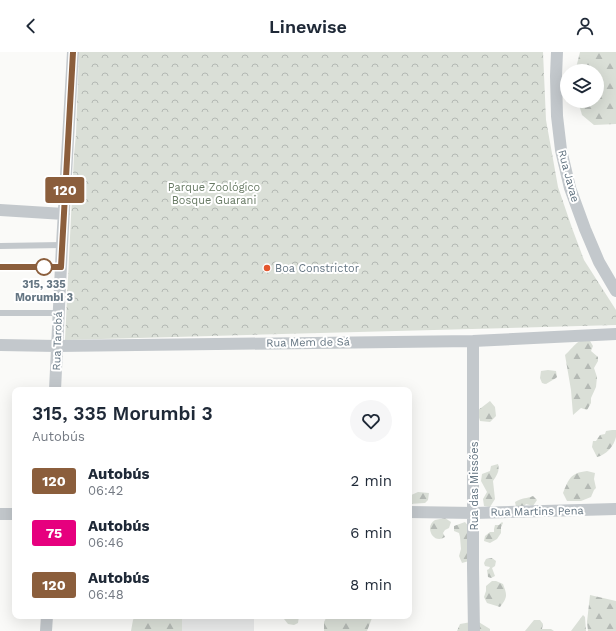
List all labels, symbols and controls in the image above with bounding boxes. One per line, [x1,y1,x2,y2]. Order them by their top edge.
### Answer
icon: back [20,15,42,37]
icon: person [574,15,596,37]
text: Linewise [269,16,347,37]
map controls [560,64,604,108]
button: layers [560,64,604,108]
street label: Rua Javae [555,149,582,204]
line badge: 120 [42,177,88,203]
park label: Parque Zoológico Bosque Guarani [168,181,260,207]
text: 120 [53,182,77,198]
marker: 315, 335 Morumbi 3 [35,258,53,276]
place label: Boa Constrictor [275,262,360,275]
marker: Boa Constrictor [262,263,272,273]
place label: 315, 335 Morumbi 3 [15,278,74,304]
street label: Rua Tarobá [50,311,65,371]
street label: Rua Mem de Sá [266,335,350,350]
button: heart [350,400,392,442]
text: 315, 335 Morumbi 3 [32,402,213,425]
text: Autobús [32,429,85,444]
street label: Rua das Missões [468,441,481,531]
text: Autobús [88,465,150,483]
text: 2 min [351,472,392,490]
text: 120 [42,473,66,489]
text: 06:42 [88,483,123,498]
street label: Rua Martins Pena [490,504,584,519]
text: Autobús [88,517,150,535]
text: 6 min [350,524,392,542]
text: 75 [46,525,62,541]
text: 06:46 [88,535,124,550]
text: Autobús [88,569,150,587]
text: 8 min [350,576,392,594]
text: 120 [42,577,66,593]
text: 06:48 [88,587,124,602]

